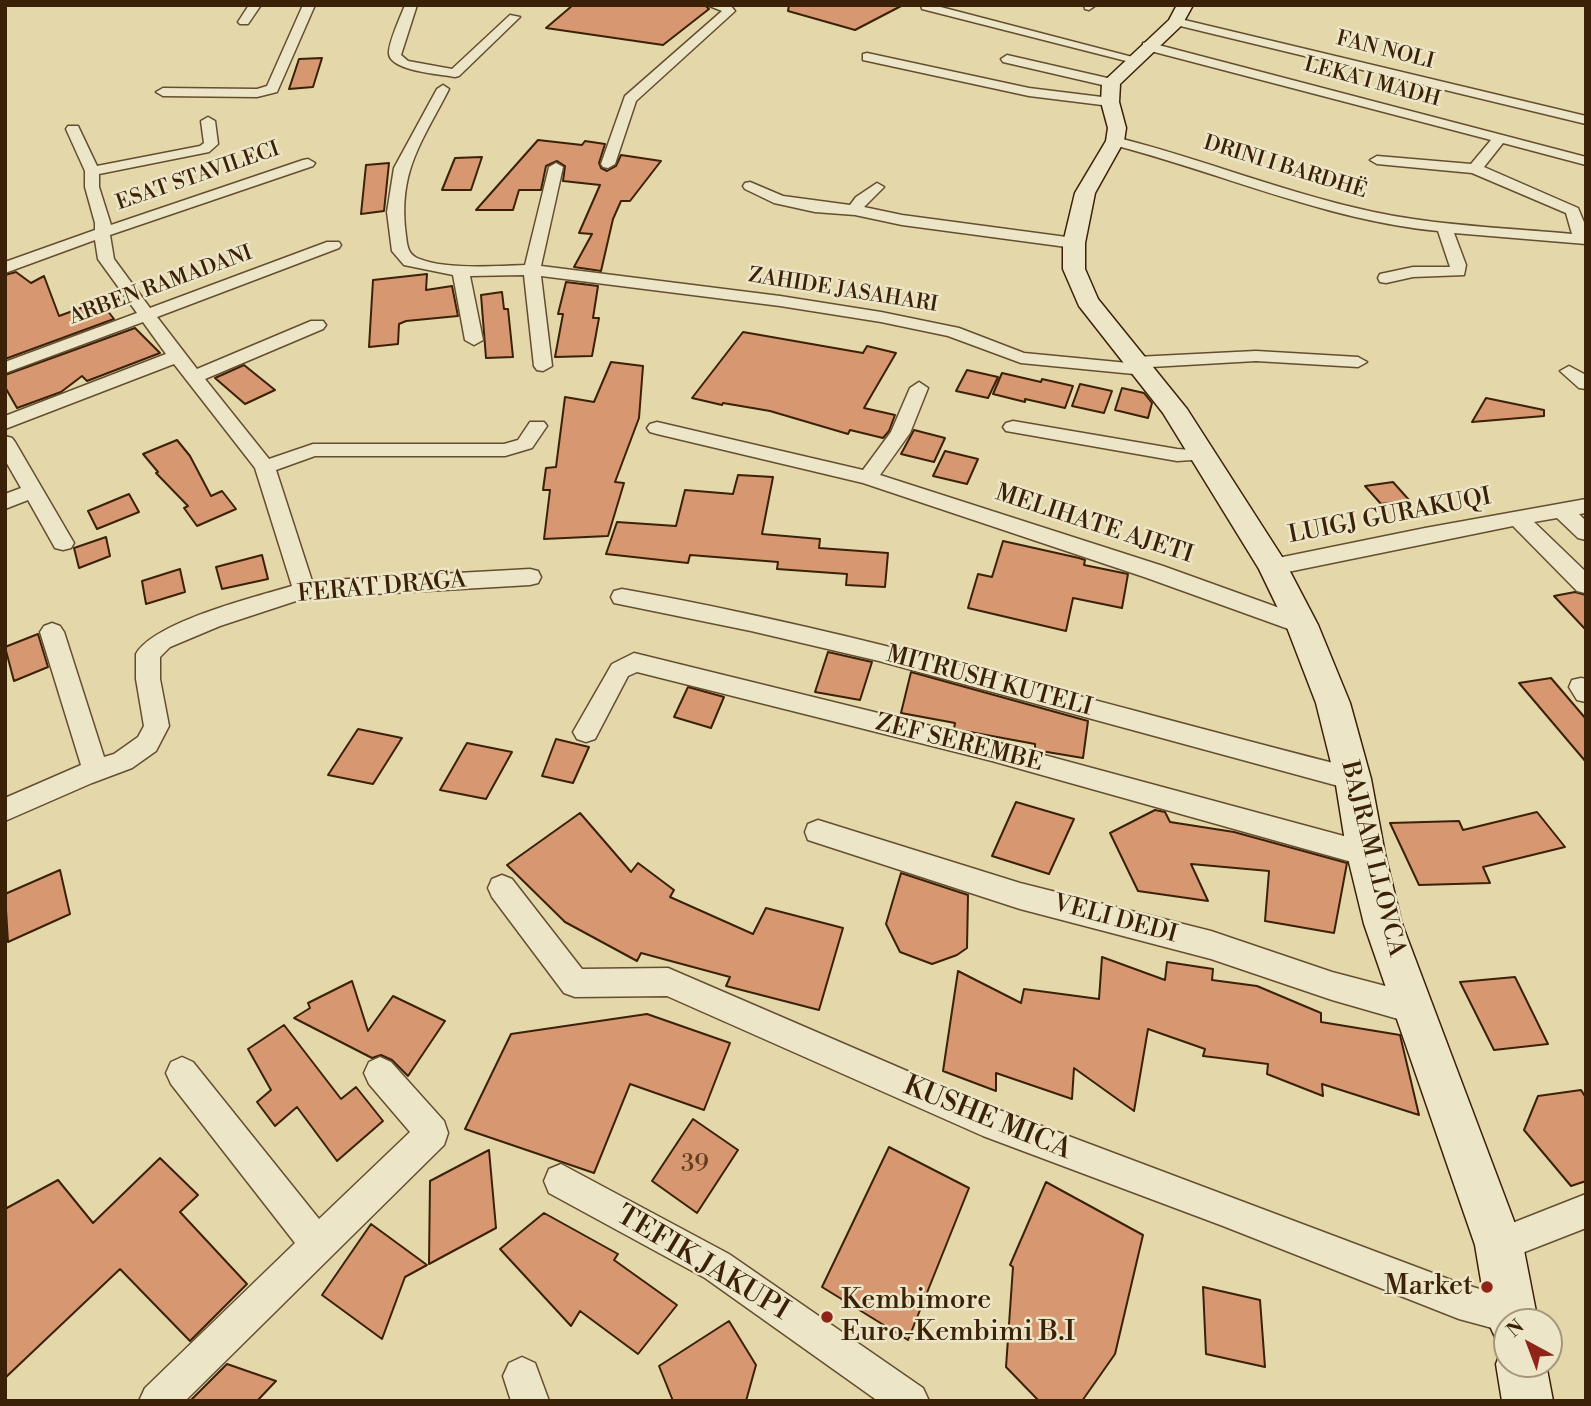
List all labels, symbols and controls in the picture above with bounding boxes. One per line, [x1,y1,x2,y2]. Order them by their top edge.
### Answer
street label: FAN NOLI [1333,27,1437,75]
street label: LEKA I MADH [1301,53,1443,113]
street label: DRINI I BARDHË [1200,131,1370,205]
street label: ESAT STAVILECI [113,137,283,217]
street label: ARBEN RAMADANI [66,241,256,331]
street label: ZAHIDE JASAHARI [747,264,939,318]
street label: MELIHATE AJETI [992,479,1196,571]
street label: LUIGJ GURAKUQI [1286,483,1494,551]
street label: FERAT DRAGA [296,566,468,610]
street label: MITRUSH KUTELI [883,641,1095,723]
street label: ZEF SEREMBE [872,709,1046,779]
street label: BAJRAM LLOVCA [1334,758,1410,960]
street label: VELI DEDI [1050,890,1180,950]
street label: KUSHE MICA [898,1070,1076,1168]
house number: 39 [681,1151,709,1179]
street label: TEFIK JAKUPI [610,1199,794,1329]
place label: Market [1384,1270,1473,1304]
marker: Market [1479,1279,1495,1295]
place label: Kembimore Euro-Kembimi B.I [841,1284,1075,1350]
north arrow [1493,1308,1563,1378]
marker: Kembimore Euro-Kembimi B.I [819,1309,835,1325]
text: N [1502,1315,1529,1343]

